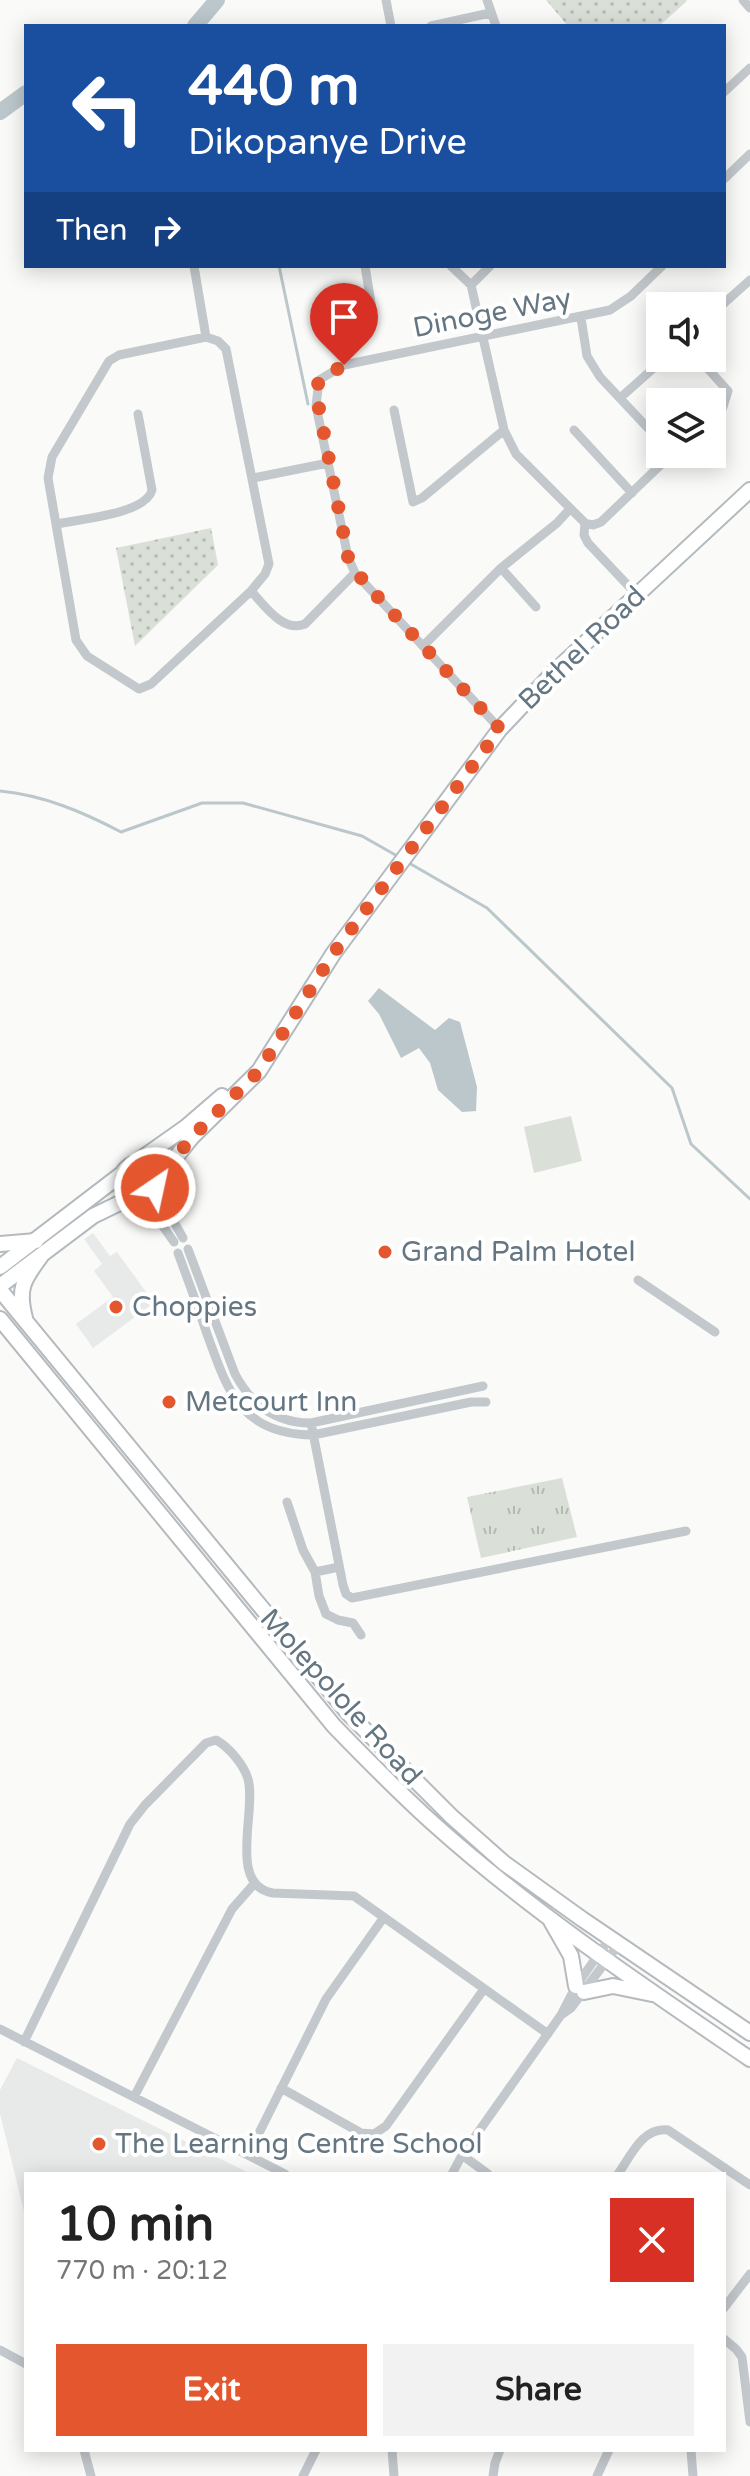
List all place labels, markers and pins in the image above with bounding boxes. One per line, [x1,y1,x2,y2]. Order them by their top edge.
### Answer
pin [310,283,378,365]
place label: Grand Palm Hotel [401,1235,635,1269]
marker: Grand Palm Hotel [376,1243,394,1261]
place label: Choppies [132,1290,257,1324]
marker: Choppies [107,1298,125,1316]
place label: Metcourt Inn [185,1385,357,1419]
marker: Metcourt Inn [160,1393,178,1411]
place label: The Learning Centre School [115,2127,482,2161]
marker: The Learning Centre School [90,2135,108,2153]

